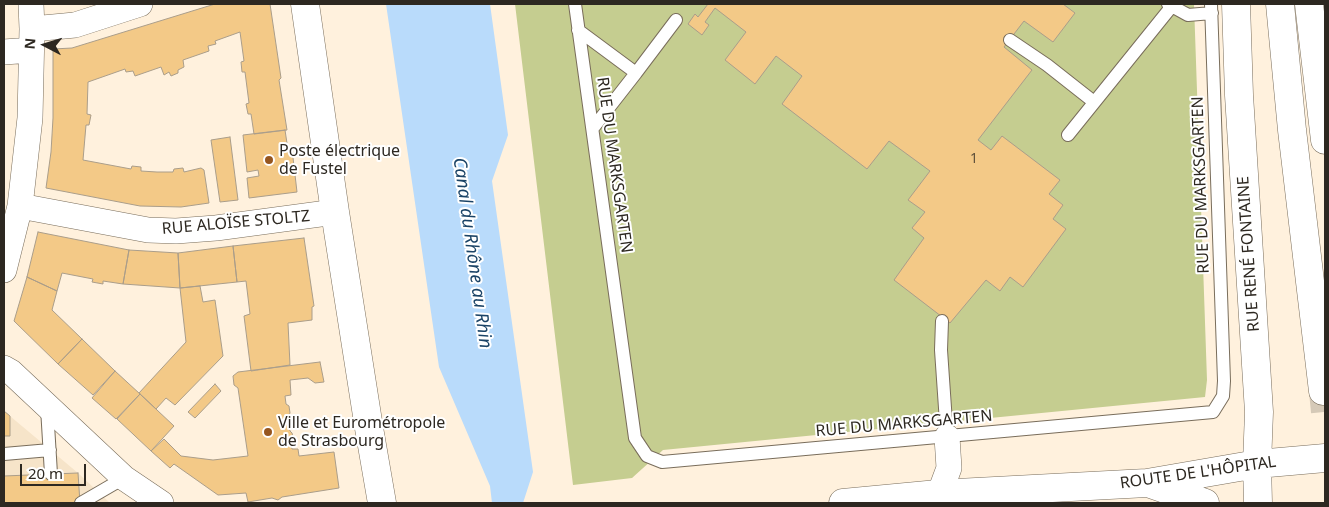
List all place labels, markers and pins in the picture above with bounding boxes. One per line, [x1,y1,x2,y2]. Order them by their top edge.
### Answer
place label: Poste électrique de Fustel [279,141,400,179]
marker: Poste électrique de Fustel [263,154,275,166]
place label: Ville et Eurométropole de Strasbourg [278,413,445,451]
marker: Ville et Eurométropole de Strasbourg [262,426,274,438]

